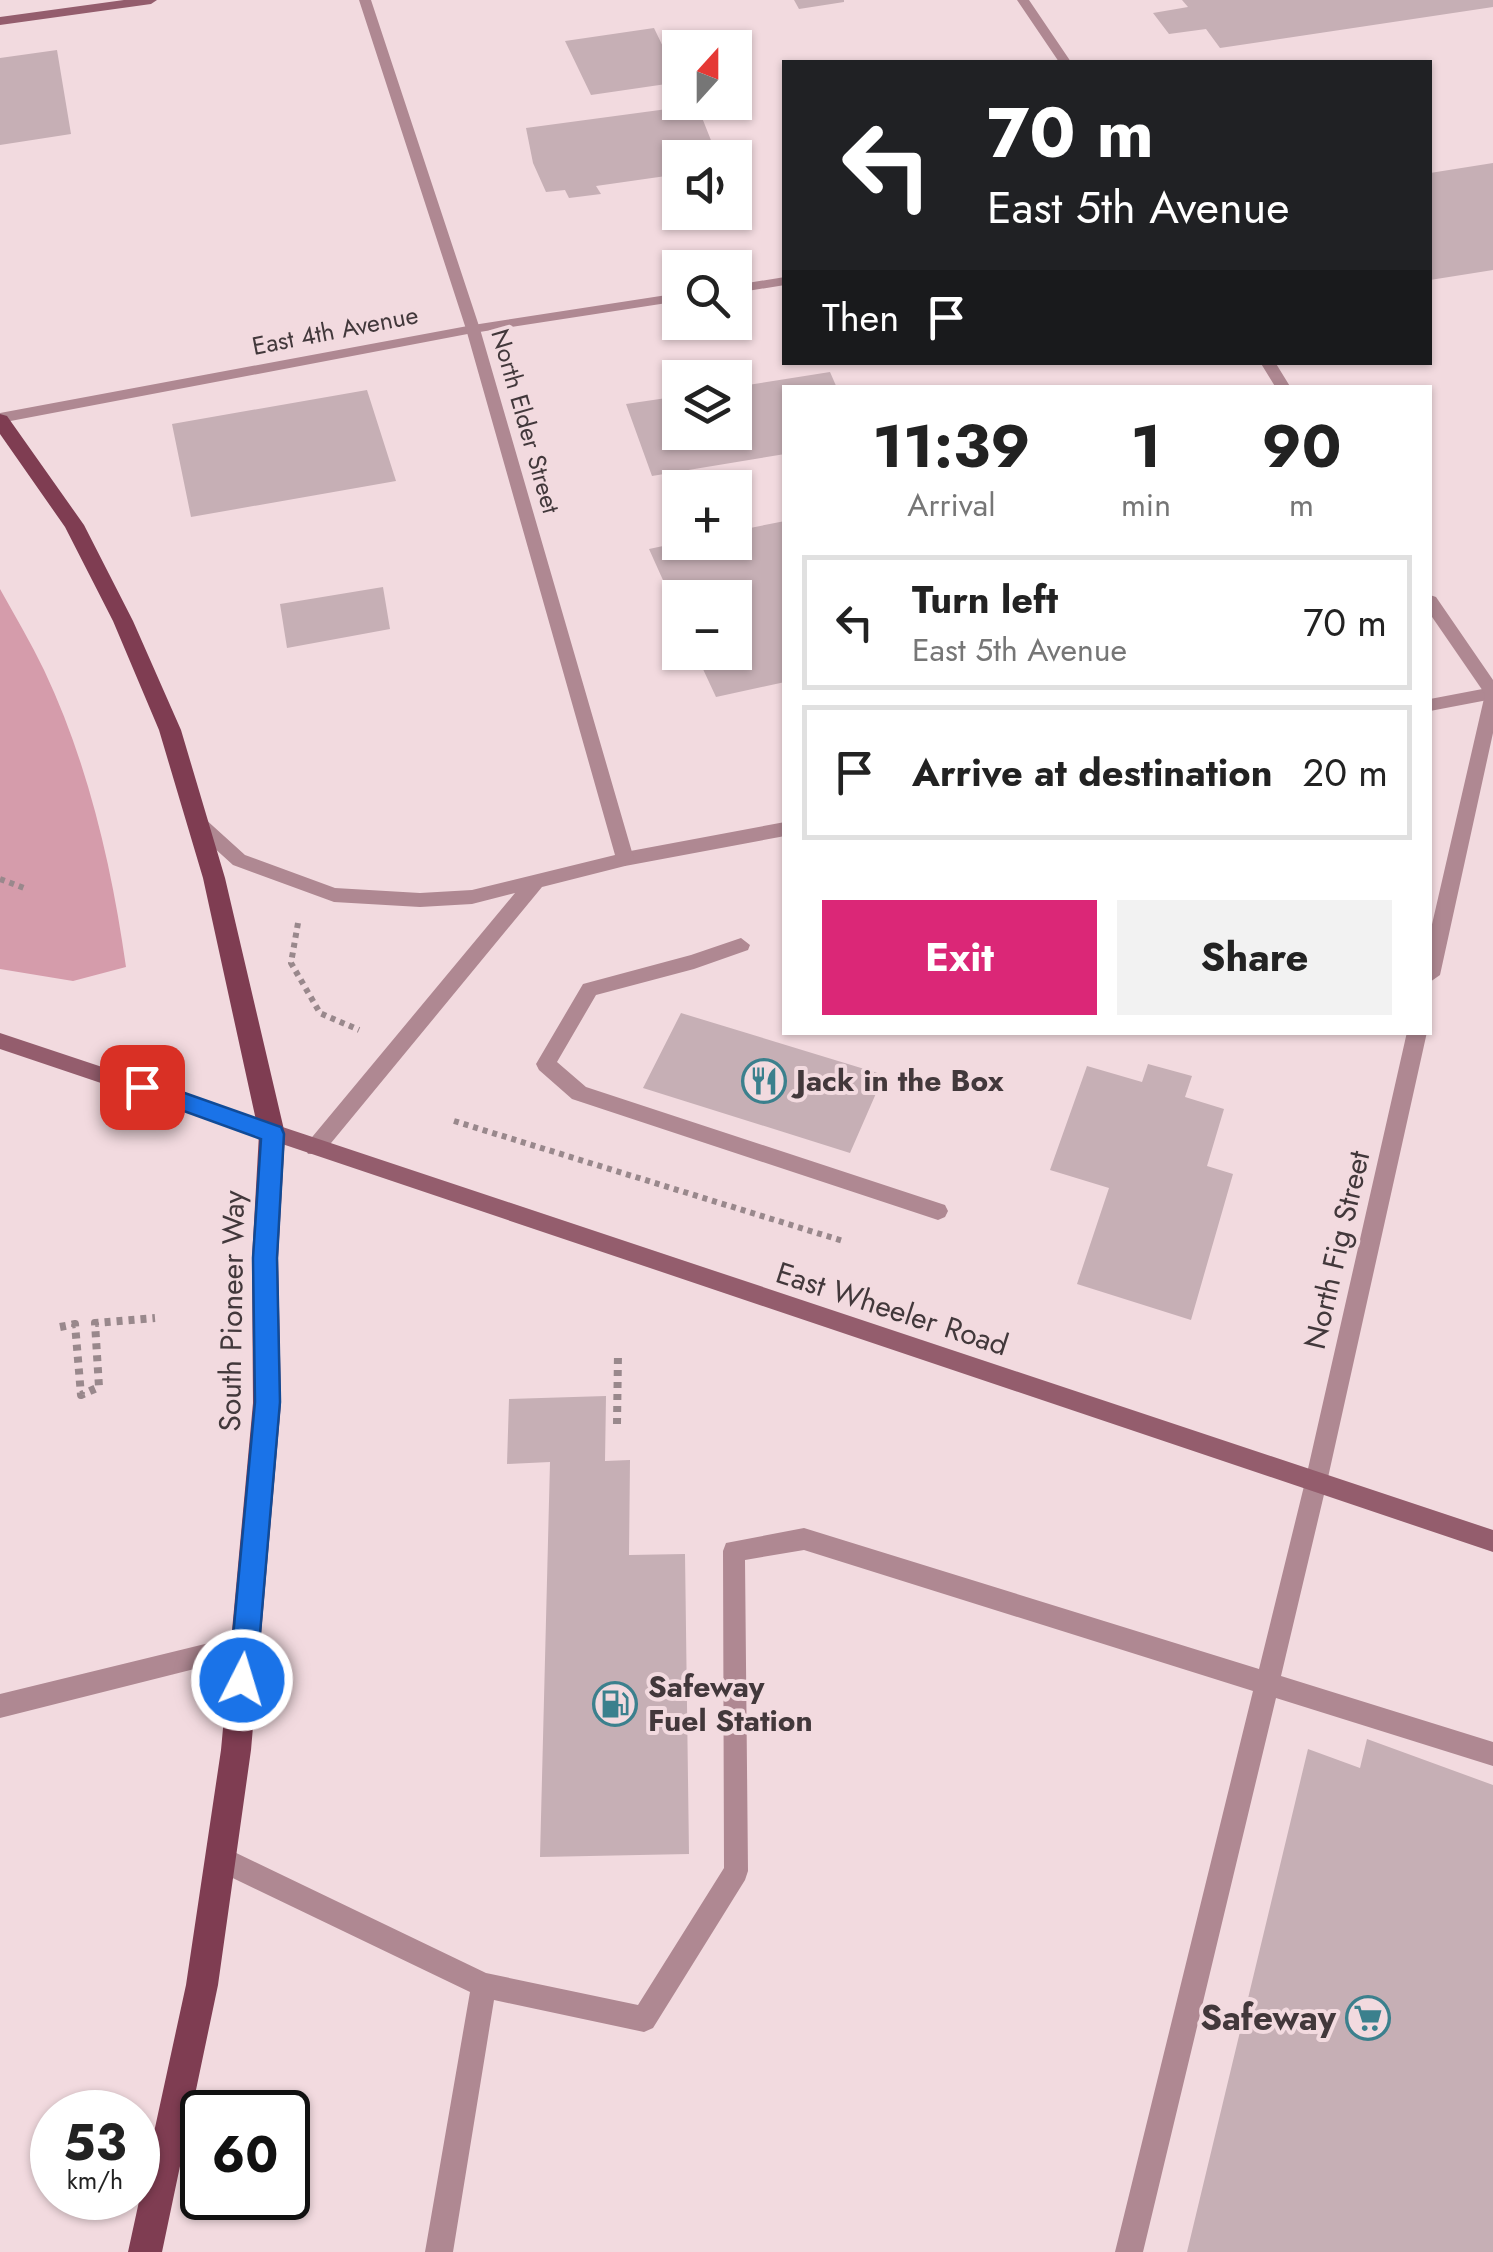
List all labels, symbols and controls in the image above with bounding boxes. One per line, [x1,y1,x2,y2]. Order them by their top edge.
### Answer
north arrow [662,30,752,120]
map controls [662,30,752,670]
text: 70 m [987,82,1154,183]
icon: left [822,100,952,230]
button: sound [662,140,752,230]
text: East 5th Avenue [987,175,1289,240]
button: search [662,250,752,340]
text: Then [822,290,899,345]
icon: arrive [919,290,974,345]
street label: East 4th Avenue [249,296,421,364]
street label: North Elder Street [482,324,570,518]
button: layers [662,360,752,450]
text: 11:39 [873,403,1030,490]
text: 1 [1131,403,1161,490]
text: 90 [1262,403,1341,490]
button: + [662,470,752,560]
text: Arrival [907,482,996,528]
text: min [1121,482,1171,528]
text: m [1289,482,1314,528]
text: Turn left [912,572,1058,627]
button: − [662,580,752,670]
icon: left [827,595,882,650]
text: 70 m [1303,595,1387,650]
text: East 5th Avenue [912,627,1127,673]
icon: arrive [827,745,882,800]
text: Arrive at destination [912,745,1273,800]
text: 20 m [1303,745,1388,800]
button: Exit [822,900,1097,1015]
button: Share [1117,900,1392,1015]
pin [100,1045,185,1130]
restaurant icon: Jack in the Box [741,1058,787,1104]
place label: Jack in the Box [791,1059,1004,1102]
icon: arrive [115,1060,170,1115]
street label: North Fig Street [1293,1146,1380,1353]
street label: South Pioneer Way [208,1189,255,1432]
street label: East Wheeler Road [770,1251,1014,1366]
position arrow [190,1628,294,1732]
place label: Safeway Fuel Station [648,1665,813,1742]
fuel station icon: Safeway Fuel Station [592,1681,638,1727]
place label: Safeway [1200,1993,1337,2043]
supermarket icon: Safeway [1345,1995,1391,2041]
speed limit sign: 60 [180,2090,310,2220]
text: 53 [63,2106,127,2179]
text: km/h [67,2162,123,2198]

